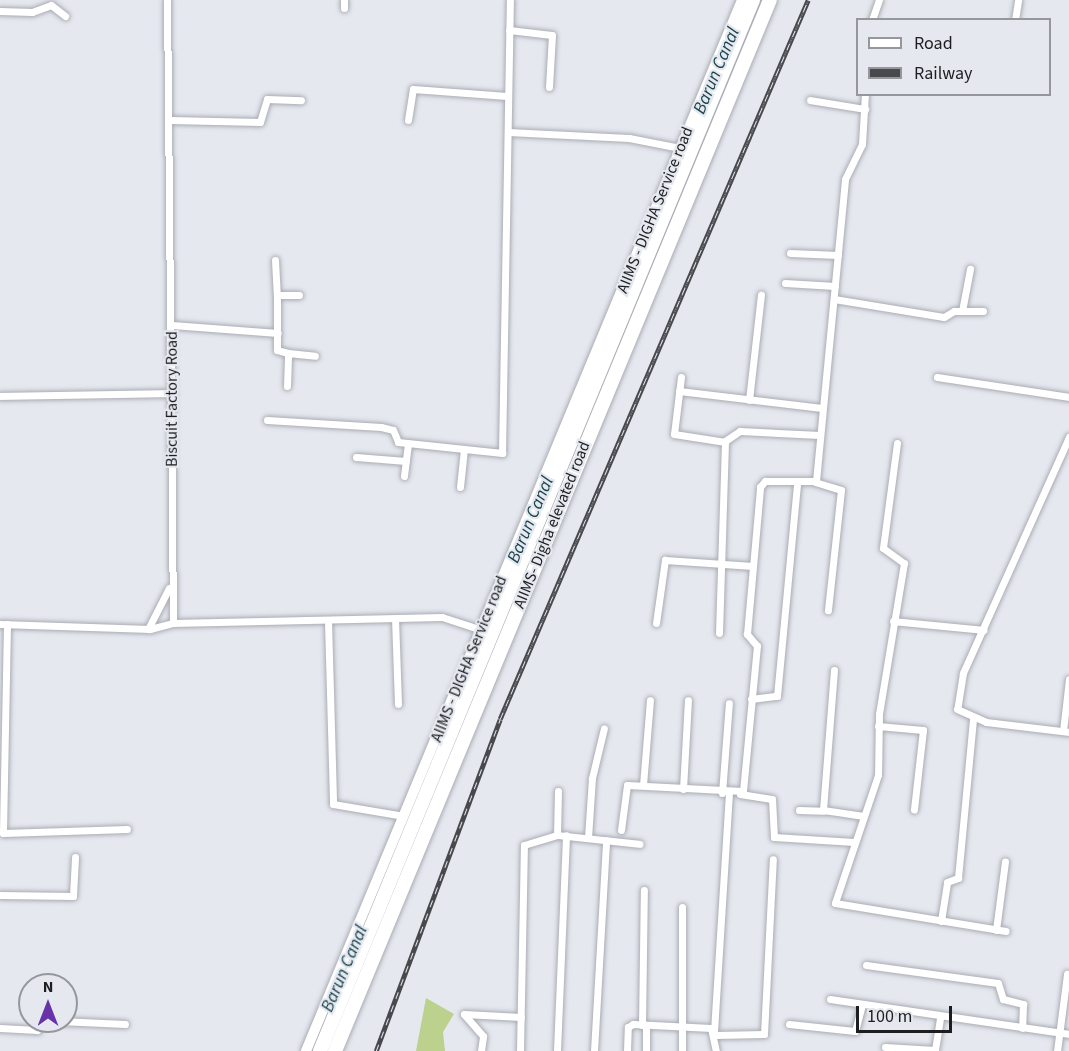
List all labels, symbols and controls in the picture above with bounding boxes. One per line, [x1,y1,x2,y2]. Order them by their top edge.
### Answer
legend [856,18,1051,96]
water label: Barun Canal [689,25,745,117]
text: Road [914,31,953,56]
text: Railway [914,61,973,86]
street label: AIIMS - DIGHA Service road [613,124,697,296]
street label: Biscuit Factory Road [162,331,182,467]
street label: AIIMS- Digha elevated road [510,439,594,611]
water label: Barun Canal [503,474,559,566]
street label: AIIMS - DIGHA Service road [427,573,511,745]
water label: Barun Canal [317,923,373,1015]
north arrow [18,973,78,1033]
text: N [43,976,53,998]
scale bar [859,994,955,1032]
text: 100 m [867,1004,912,1029]

